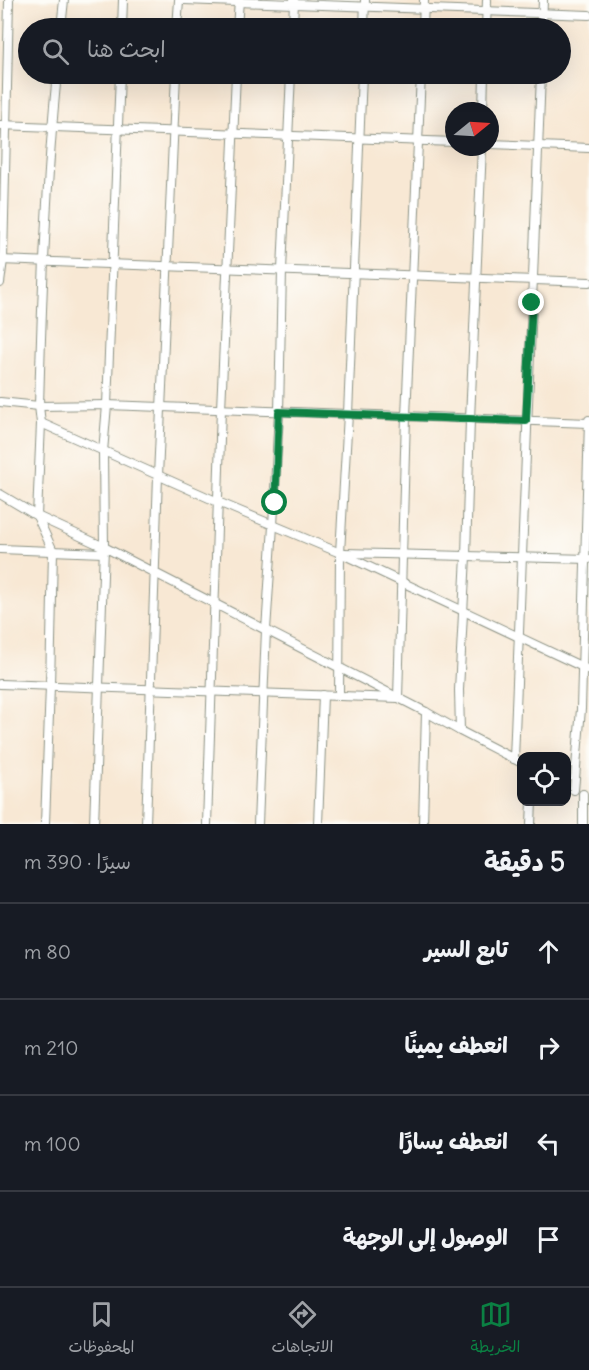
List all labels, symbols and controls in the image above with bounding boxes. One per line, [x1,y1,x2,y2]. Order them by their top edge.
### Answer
search box [18,18,571,84]
icon: search [39,35,72,68]
text: ابحث هنا [87,35,166,63]
north arrow [445,102,499,156]
route end [518,289,544,315]
route start [261,489,287,515]
map controls [517,752,571,806]
button: locate [517,752,571,806]
text: 5 دقيقة [484,845,565,878]
text: سيرًا · 390 m [24,849,131,874]
text: تابع السير [424,935,508,963]
icon: ahead [532,935,565,968]
text: 80 m [24,939,71,964]
text: انعطف يمينًا [405,1031,508,1059]
icon: right [532,1031,565,1064]
text: 210 m [24,1035,78,1060]
text: انعطف يسارًا [399,1127,508,1155]
icon: left [532,1127,565,1160]
text: 100 m [24,1131,81,1156]
text: الوصول إلى الوجهة [343,1223,508,1251]
icon: arrive [532,1223,565,1256]
tab: المحفوظات [69,1298,134,1361]
tab: الاتجاهات [272,1298,333,1361]
tab: الخريطة [471,1298,520,1361]

